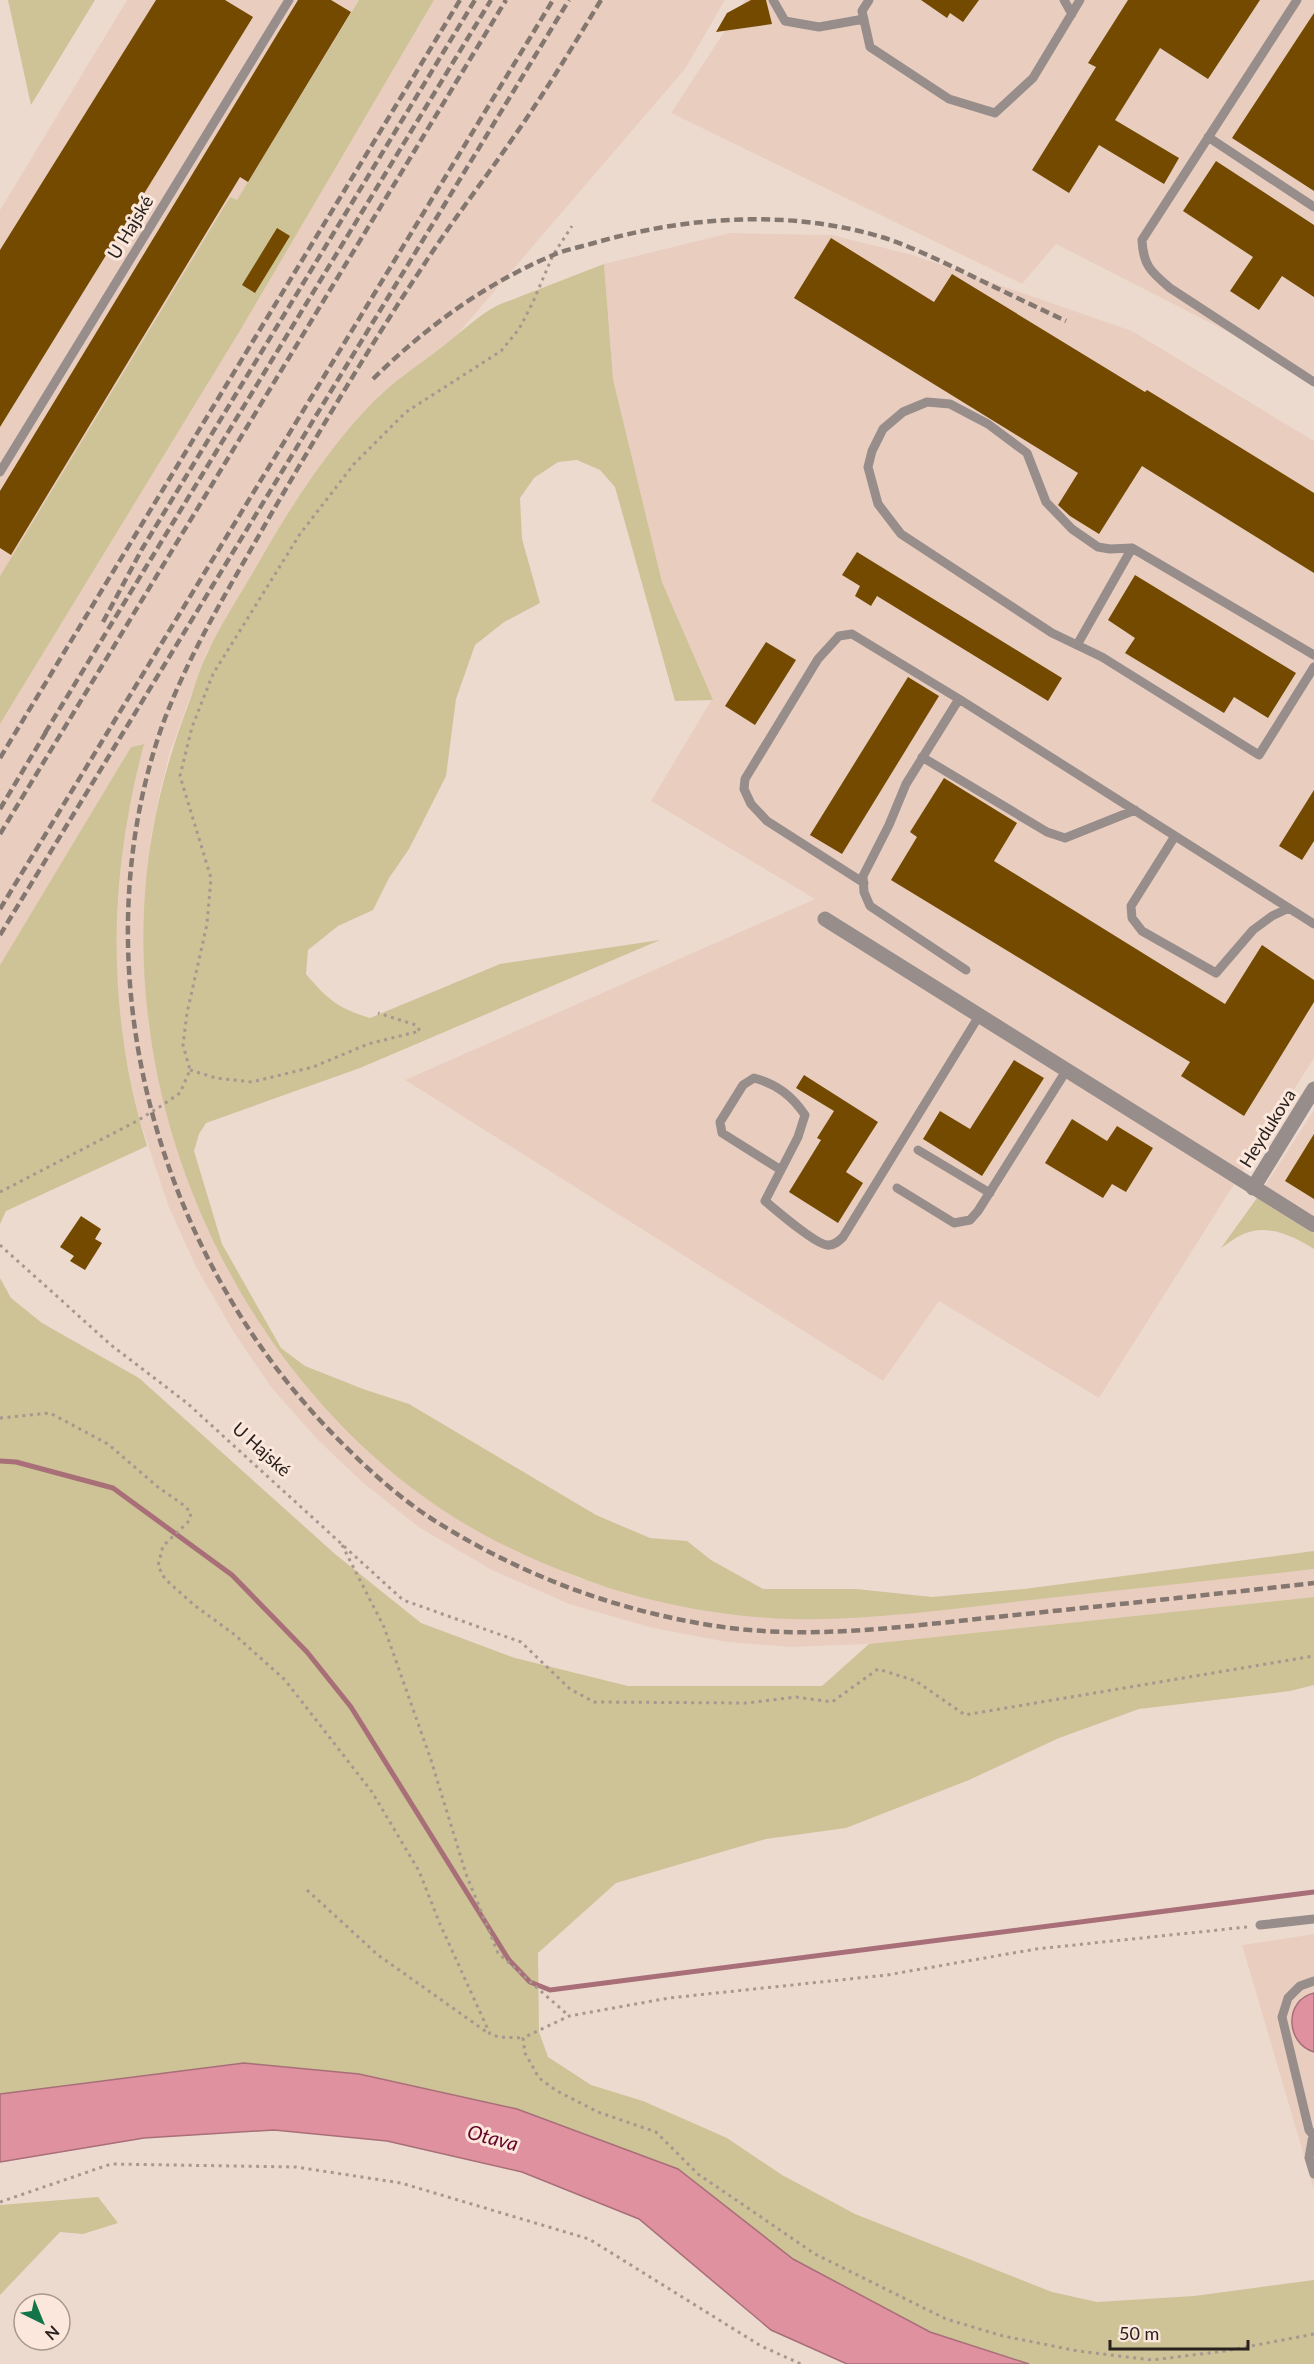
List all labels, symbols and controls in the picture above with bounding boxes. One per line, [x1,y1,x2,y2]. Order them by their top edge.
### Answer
street label: U Hajské [102,191,158,263]
street label: Heydukova [1234,1085,1300,1171]
street label: U Hajské [228,1417,296,1481]
water label: Otava [465,2119,521,2155]
north arrow [12,2292,72,2352]
scale bar [1110,2313,1248,2351]
text: N [42,2322,64,2344]
text: 50 m [1119,2322,1159,2344]

